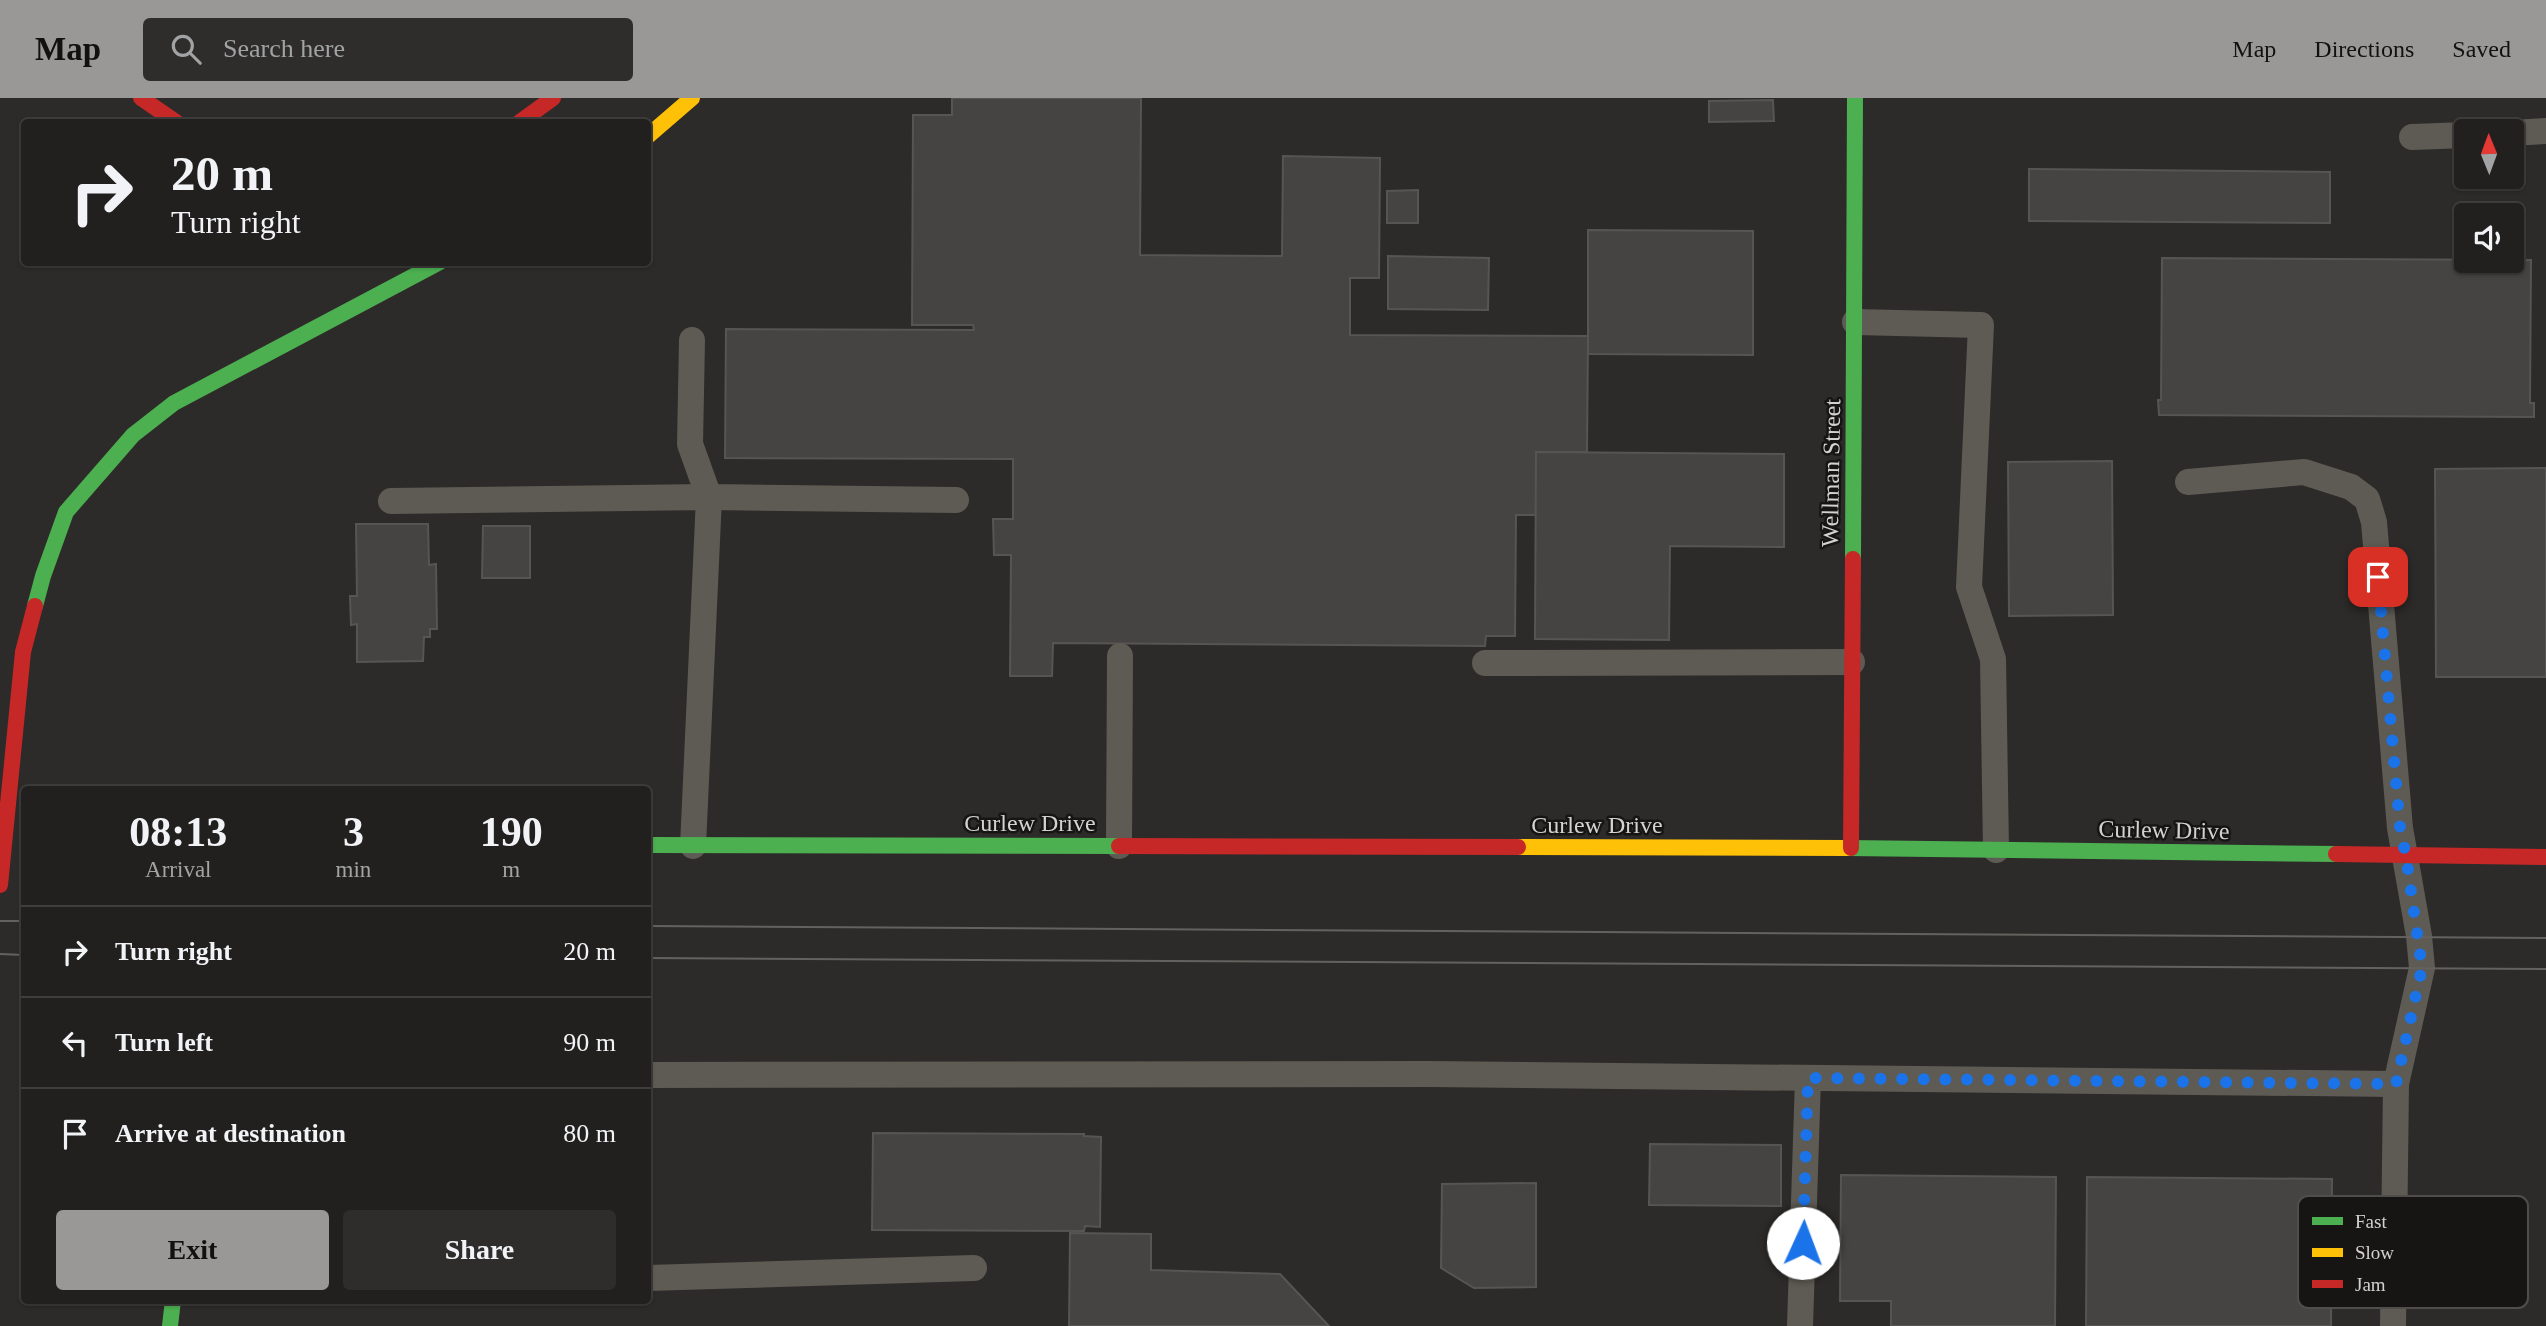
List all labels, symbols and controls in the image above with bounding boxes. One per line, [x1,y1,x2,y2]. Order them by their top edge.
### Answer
search box [143,18,633,81]
icon: search [167,30,205,68]
text: Map [35,31,101,67]
text: Search here [223,34,345,63]
text: Map [2232,36,2276,62]
text: Directions [2314,36,2414,62]
text: Saved [2452,36,2511,62]
north arrow [2454,119,2524,189]
map controls [2454,119,2524,273]
text: 20 m [171,146,273,201]
icon: right [56,147,147,238]
button: sound [2454,203,2524,273]
text: Turn right [171,204,301,240]
street label: Wellman Street [1817,398,1845,547]
pin [2348,547,2408,607]
icon: arrive [2359,558,2397,596]
text: 08:13 [129,809,227,855]
text: 3 [343,809,364,855]
text: 190 [480,809,543,855]
street label: Curlew Drive [964,810,1096,836]
street label: Curlew Drive [1531,812,1663,838]
street label: Curlew Drive [2098,816,2230,844]
text: Arrival [145,857,212,882]
text: min [336,857,371,882]
text: m [502,857,520,882]
icon: right [56,933,94,971]
text: Turn right [115,937,232,966]
text: 20 m [563,937,616,966]
icon: left [56,1024,94,1062]
text: Turn left [115,1028,213,1057]
text: 90 m [563,1028,616,1057]
icon: arrive [56,1115,94,1153]
text: Arrive at destination [115,1119,346,1148]
text: 80 m [563,1119,616,1148]
legend [2298,1196,2528,1308]
position arrow [1766,1206,1840,1280]
button: Exit [56,1210,329,1290]
button: Share [343,1210,616,1290]
text: Fast [2355,1211,2387,1232]
text: Slow [2355,1242,2394,1263]
text: Jam [2355,1274,2386,1295]

